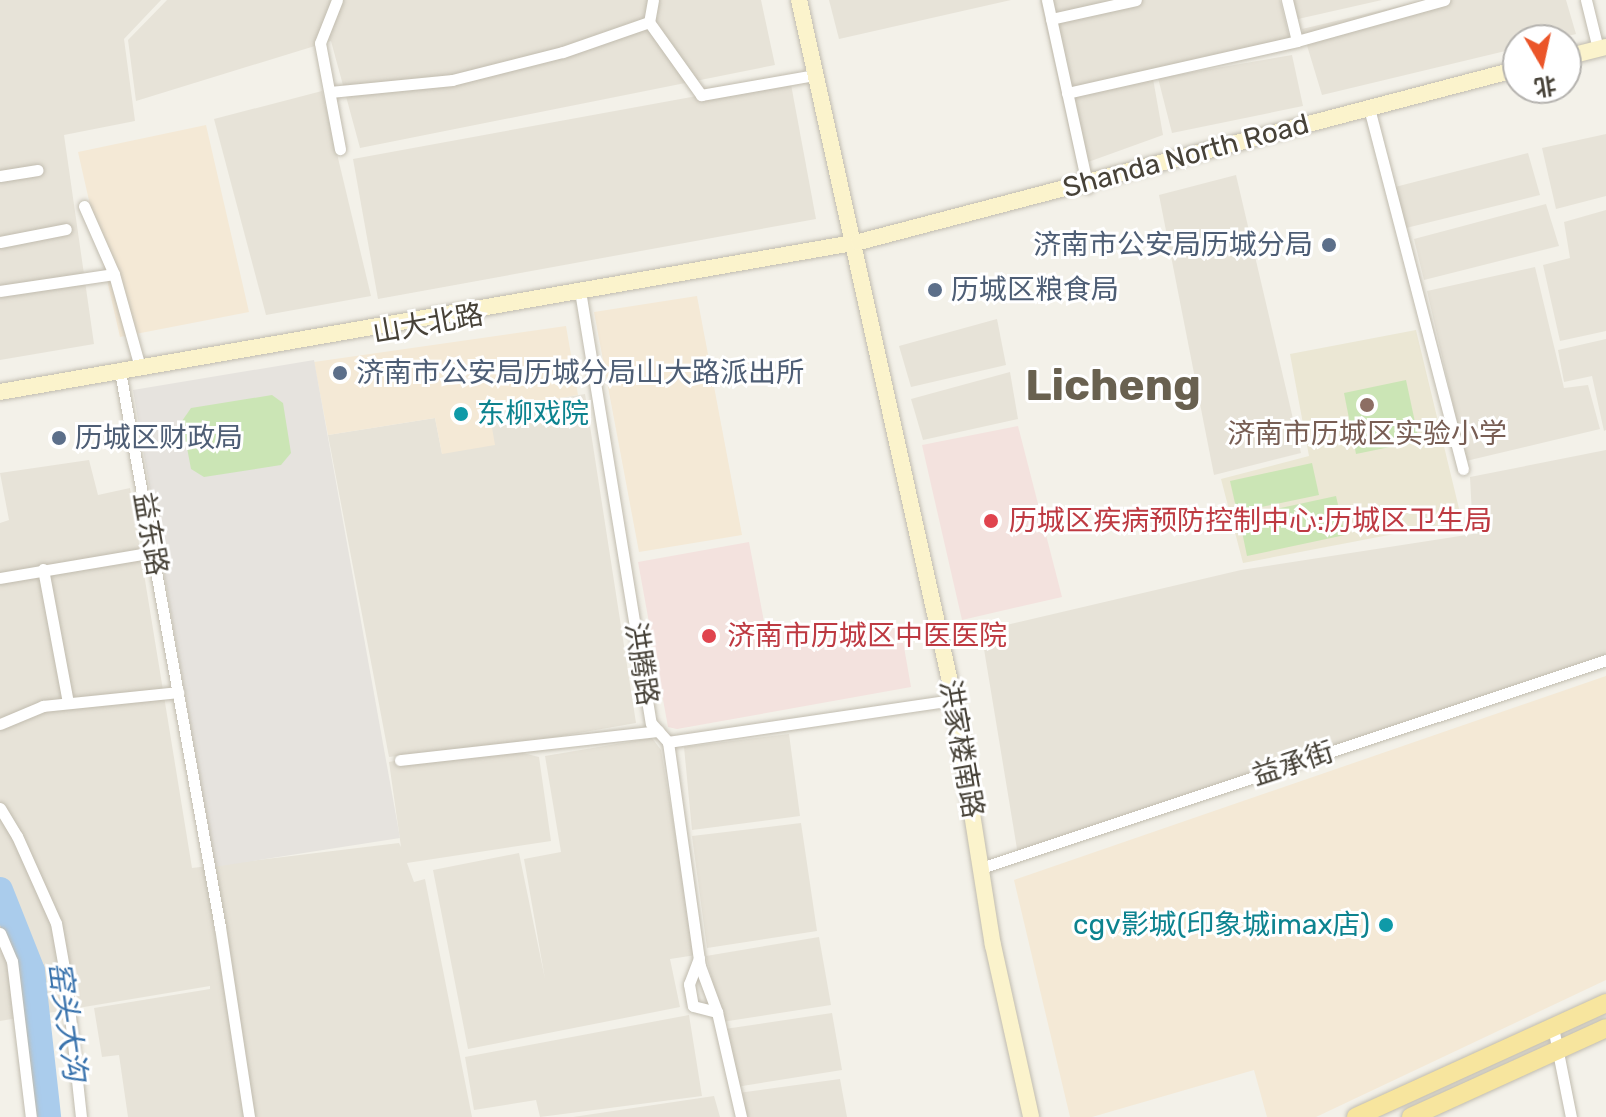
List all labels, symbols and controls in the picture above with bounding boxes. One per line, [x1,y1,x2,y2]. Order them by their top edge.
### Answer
north arrow [1502,24,1582,104]
text: 北 [1533,71,1559,101]
street label: Shanda North Road [1059,107,1313,205]
place label: 济南市公安局历城分局 [1033,228,1313,262]
marker: 济南市公安局历城分局 [1320,236,1338,254]
place label: 历城区粮食局 [951,273,1119,307]
marker: 历城区粮食局 [926,281,944,299]
street label: 山大北路 [370,298,486,350]
place label: 济南市公安局历城分局山大路派出所 [356,356,804,390]
district label: Licheng [1025,359,1201,411]
marker: 济南市公安局历城分局山大路派出所 [331,364,349,382]
marker: 济南市历城区实验小学 [1358,396,1376,414]
place label: 东柳戏院 [477,397,589,431]
marker: 东柳戏院 [452,405,470,423]
place label: 济南市历城区实验小学 [1227,417,1507,451]
place label: 历城区财政局 [75,421,243,455]
marker: 历城区财政局 [50,429,68,447]
street label: 益东路 [126,490,174,578]
place label: 历城区疾病预防控制中心:历城区卫生局 [1009,504,1492,538]
marker: 历城区疾病预防控制中心:历城区卫生局 [980,510,1002,532]
place label: 济南市历城区中医医院 [727,619,1007,653]
street label: 洪腾路 [618,620,664,708]
marker: 济南市历城区中医医院 [698,625,720,647]
street label: 洪家楼南路 [932,677,990,821]
street label: 益承街 [1248,735,1338,793]
place label: cgv影城(印象城imax店) [1073,908,1370,942]
marker: cgv影城(印象城imax店) [1377,916,1395,934]
water label: 窑头大沟 [41,959,93,1083]

